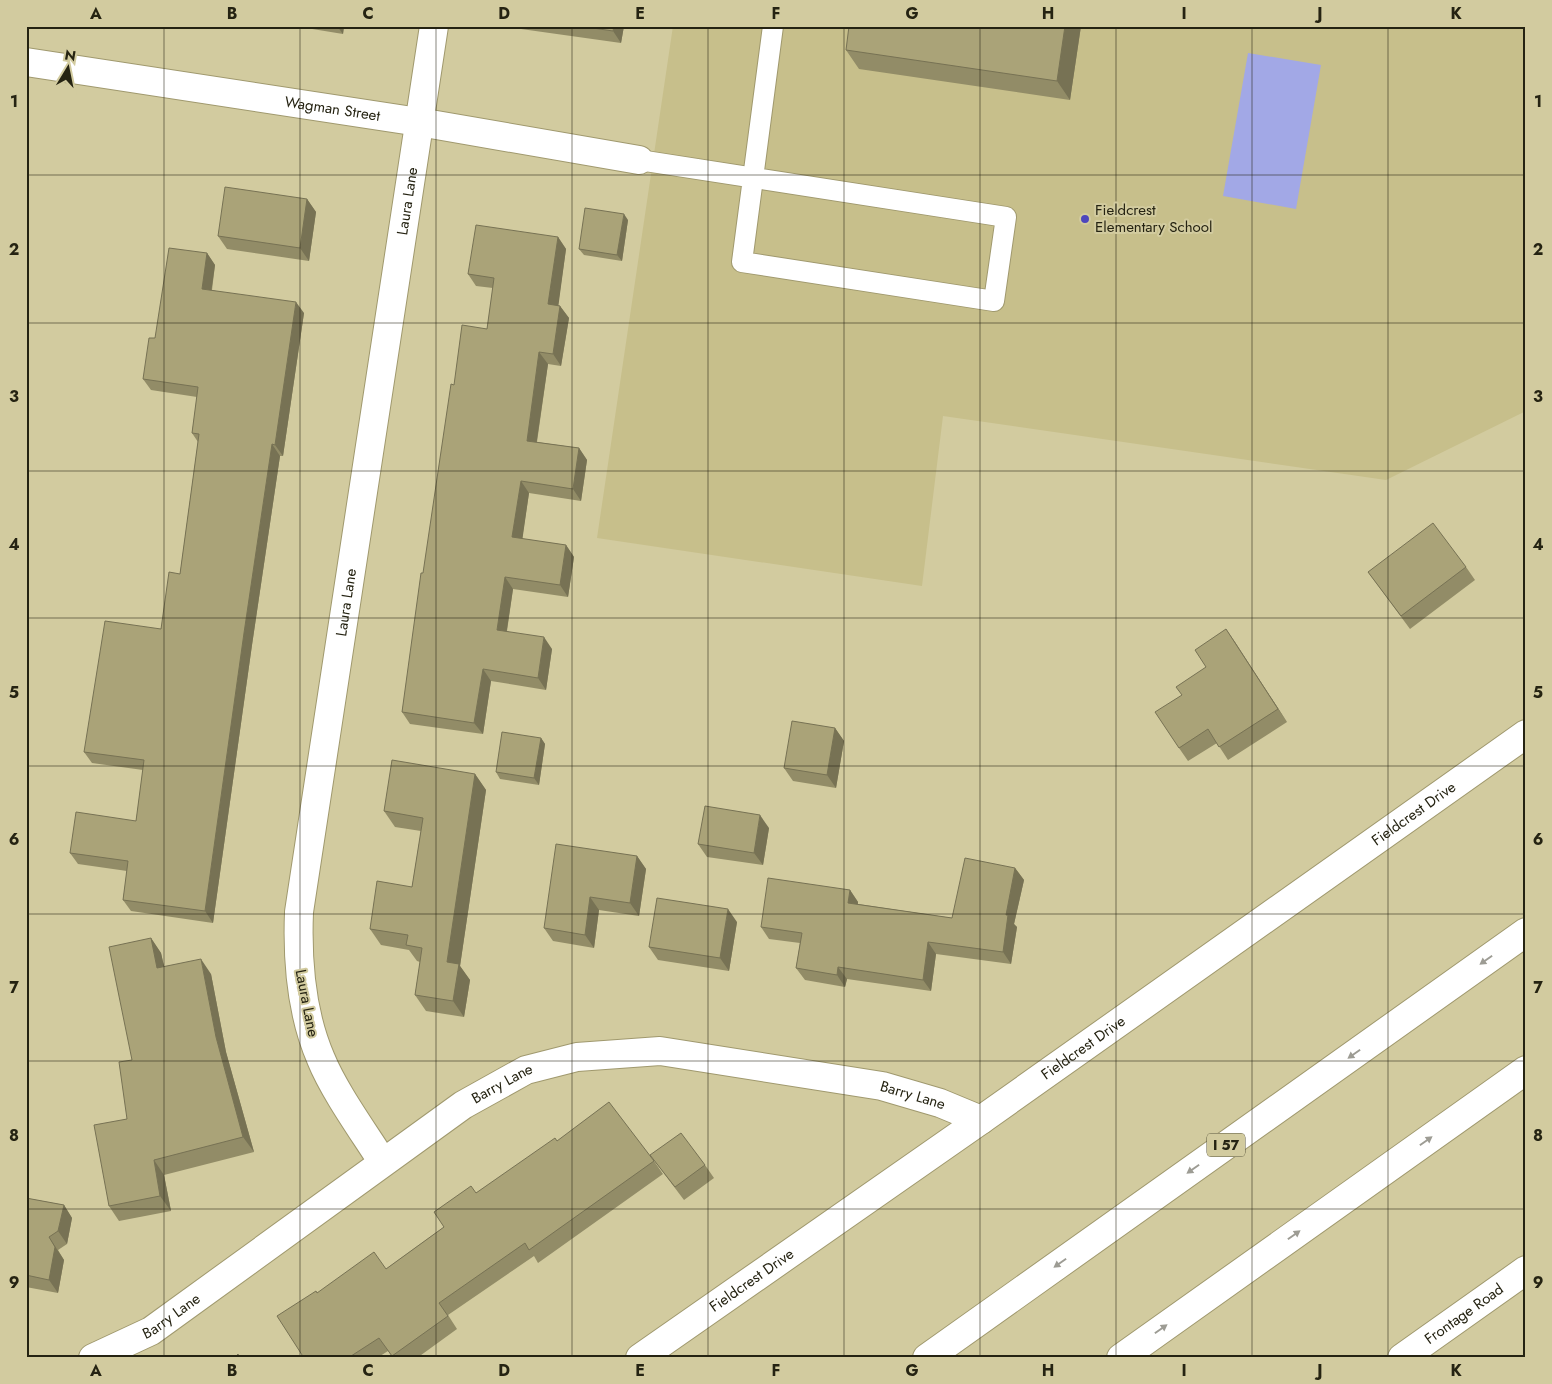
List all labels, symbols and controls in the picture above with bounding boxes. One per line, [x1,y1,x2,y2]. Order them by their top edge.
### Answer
text: A [89,2,102,25]
text: B [227,2,237,25]
text: C [362,2,374,25]
text: D [498,2,510,25]
text: E [635,2,645,25]
text: F [772,2,780,25]
text: G [905,2,919,25]
text: H [1042,2,1054,25]
text: I [1181,2,1187,25]
text: J [1314,2,1323,25]
text: K [1450,2,1462,25]
north arrow [42,42,92,92]
text: N [63,44,77,66]
text: 1 [10,90,18,113]
text: 1 [1534,90,1542,113]
street label: Wagman Street [283,91,382,127]
street label: Laura Lane [391,165,423,237]
place label: Fieldcrest Elementary School [1095,199,1212,238]
marker: Fieldcrest Elementary School [1079,213,1091,225]
text: 2 [9,238,19,261]
text: 2 [1533,238,1543,261]
text: 3 [9,385,19,408]
text: 3 [1533,385,1543,408]
text: 4 [8,533,20,556]
text: 4 [1532,533,1544,556]
street label: Laura Lane [330,567,362,638]
text: 5 [9,681,19,704]
text: 5 [1533,681,1543,704]
street label: Fieldcrest Drive [1367,776,1460,851]
text: 6 [9,828,19,851]
text: 6 [1533,828,1543,851]
one-way arrow [1479,955,1493,965]
street label: Laura Lane [290,967,324,1039]
text: 7 [9,976,19,999]
text: 7 [1533,976,1543,999]
street label: Fieldcrest Drive [1037,1010,1130,1085]
one-way arrow [1347,1049,1360,1059]
street label: Barry Lane [467,1058,535,1109]
street label: Barry Lane [878,1075,949,1115]
text: 8 [9,1124,19,1147]
text: 8 [1533,1124,1543,1147]
road number: I 57 [1207,1134,1245,1156]
one-way arrow [1419,1136,1433,1146]
one-way arrow [1186,1164,1200,1174]
one-way arrow [1287,1230,1300,1240]
street label: Fieldcrest Drive [705,1243,798,1317]
one-way arrow [1053,1258,1067,1268]
text: 9 [9,1271,19,1294]
text: 9 [1533,1271,1543,1294]
street label: Frontage Road [1420,1278,1508,1350]
street label: Barry Lane [139,1288,205,1345]
one-way arrow [1154,1324,1167,1335]
text: A [89,1359,102,1382]
text: B [227,1359,237,1382]
text: C [362,1359,374,1382]
text: D [498,1359,510,1382]
text: E [635,1359,645,1382]
text: F [772,1359,780,1382]
text: G [905,1359,919,1382]
text: H [1042,1359,1054,1382]
text: I [1181,1359,1187,1382]
text: J [1314,1359,1323,1382]
text: K [1450,1359,1462,1382]

